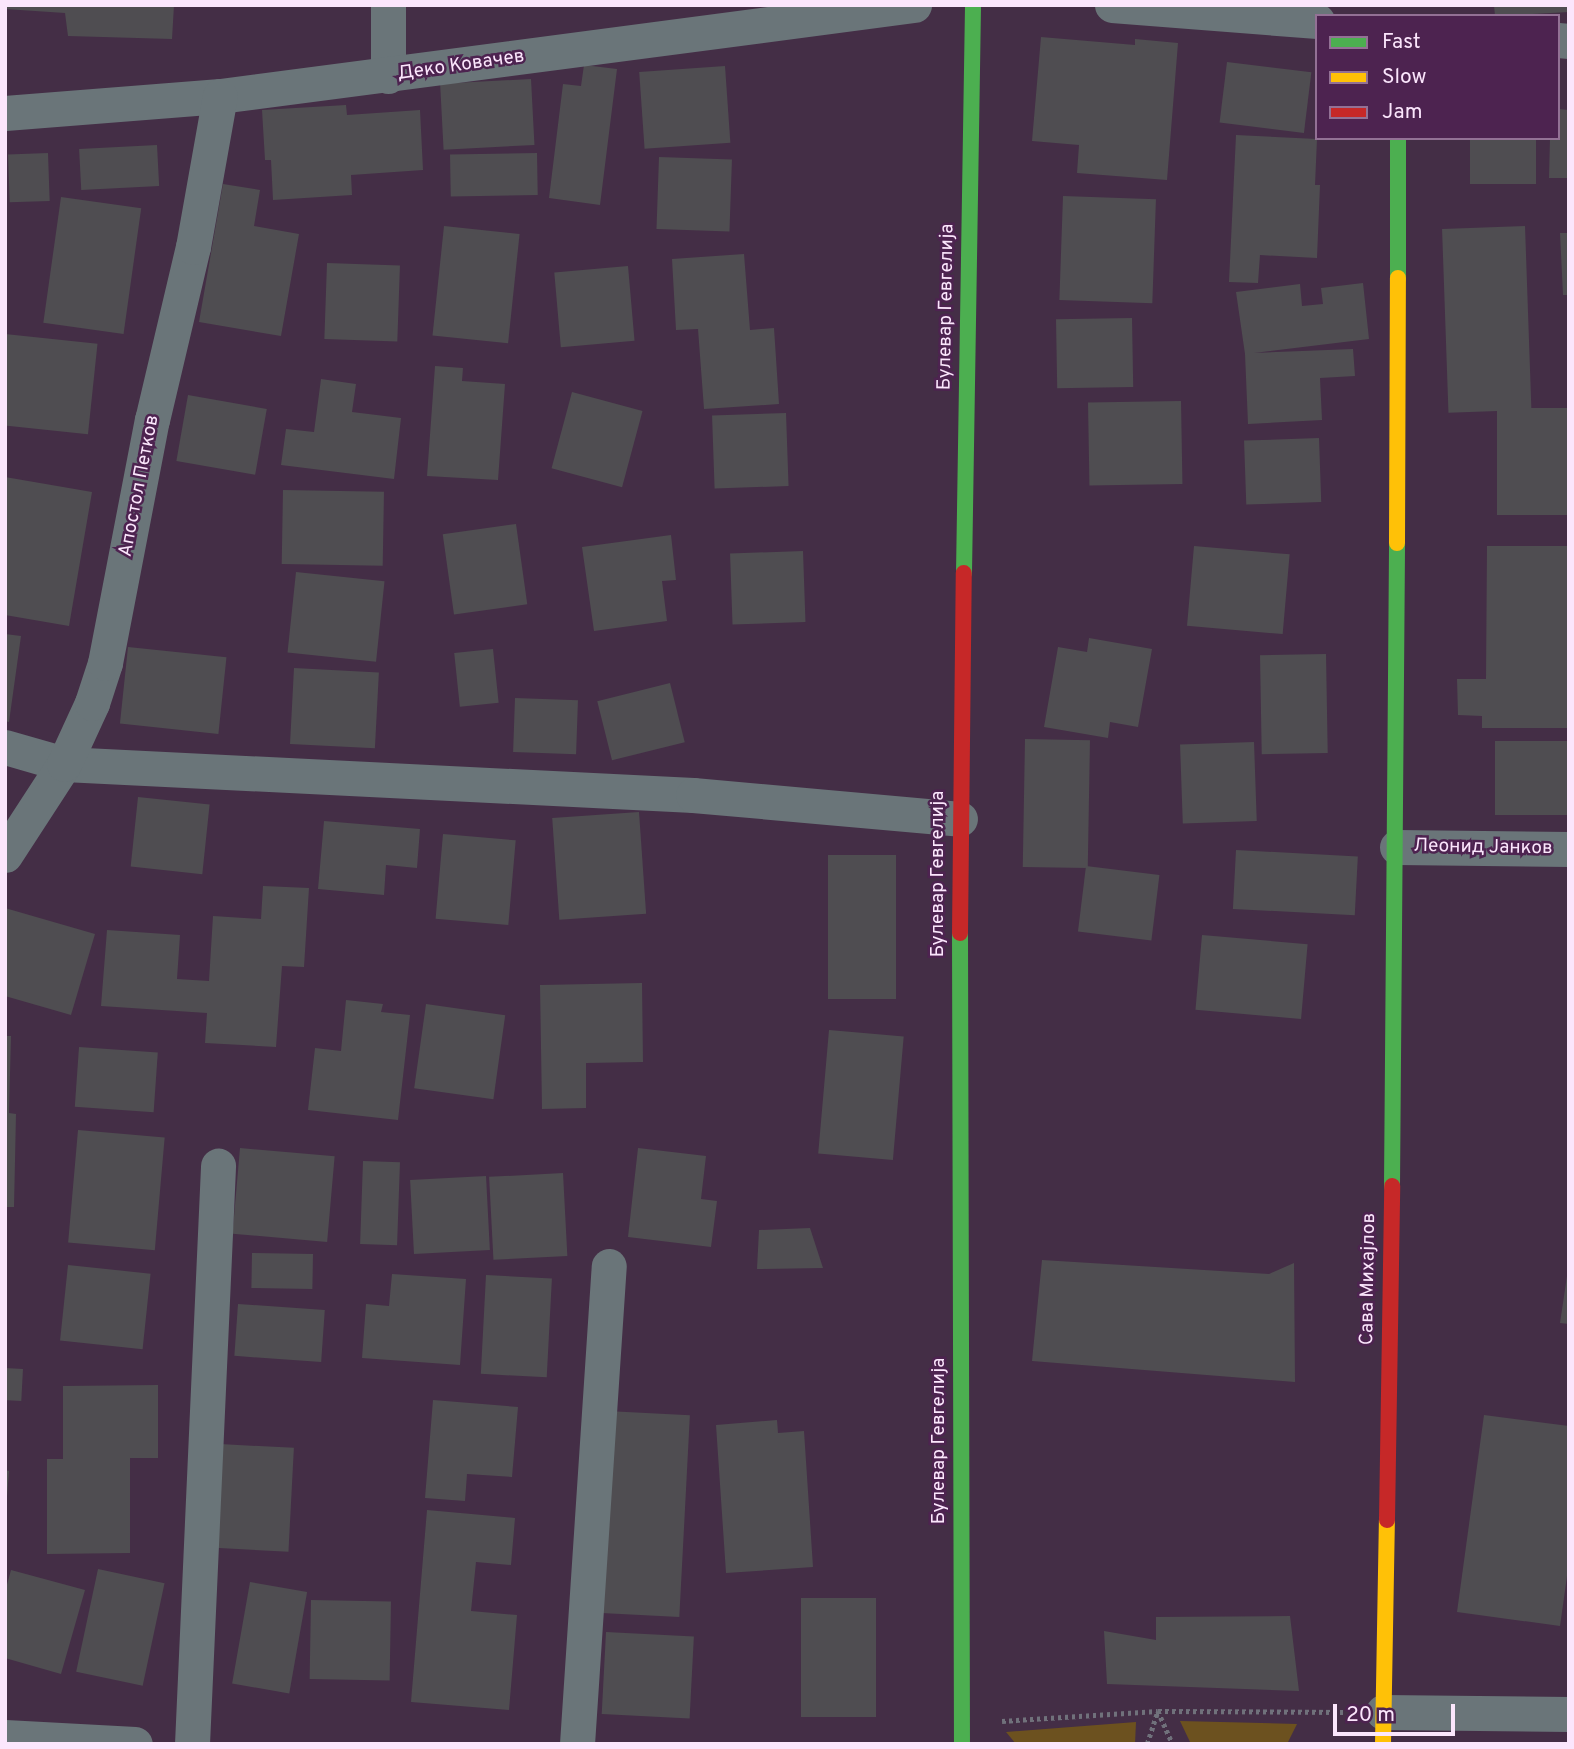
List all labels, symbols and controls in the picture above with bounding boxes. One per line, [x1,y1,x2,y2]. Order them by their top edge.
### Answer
legend [1315,14,1560,140]
text: Fast [1382,29,1421,56]
street label: Деко Ковачев [396,46,526,86]
text: Slow [1382,64,1427,91]
text: Jam [1382,99,1423,126]
street label: Булевар Гевгелија [934,224,960,390]
street label: Апостол Петков [115,413,165,559]
street label: Булевар Гевгелија [928,791,950,957]
street label: Леонид Јанков [1413,835,1553,861]
street label: Сава Михајлов [1356,1213,1382,1345]
street label: Булевар Гевгелија [929,1358,951,1524]
scale bar [1336,1690,1458,1734]
text: 20 m [1346,1702,1395,1729]

